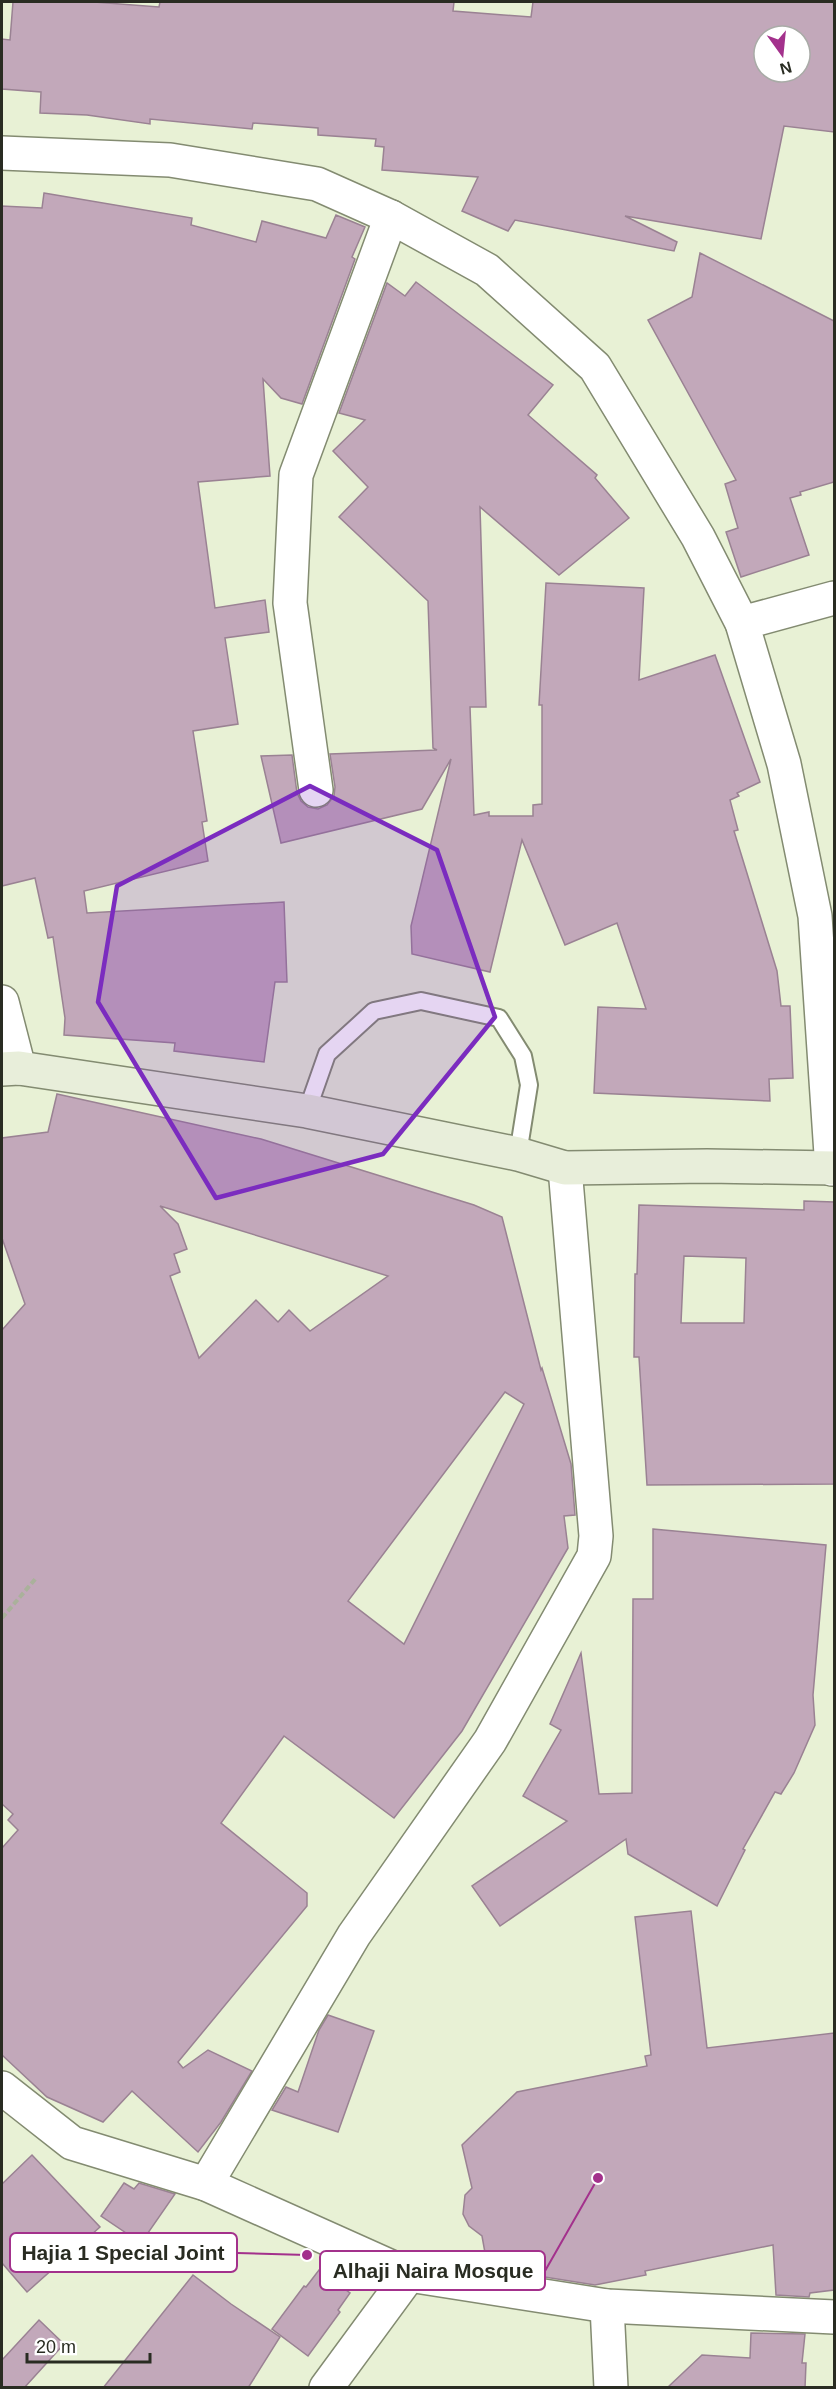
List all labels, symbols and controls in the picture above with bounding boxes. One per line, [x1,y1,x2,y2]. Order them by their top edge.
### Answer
north arrow [752,24,812,84]
text: N [778,58,794,78]
callout: Hajia 1 Special Joint [10,2233,237,2272]
text: Hajia 1 Special Joint [21,2241,225,2264]
callout: Alhaji Naira Mosque [320,2251,545,2290]
text: Alhaji Naira Mosque [333,2259,533,2282]
scale bar [27,2326,150,2364]
text: 20 m [36,2337,76,2357]

